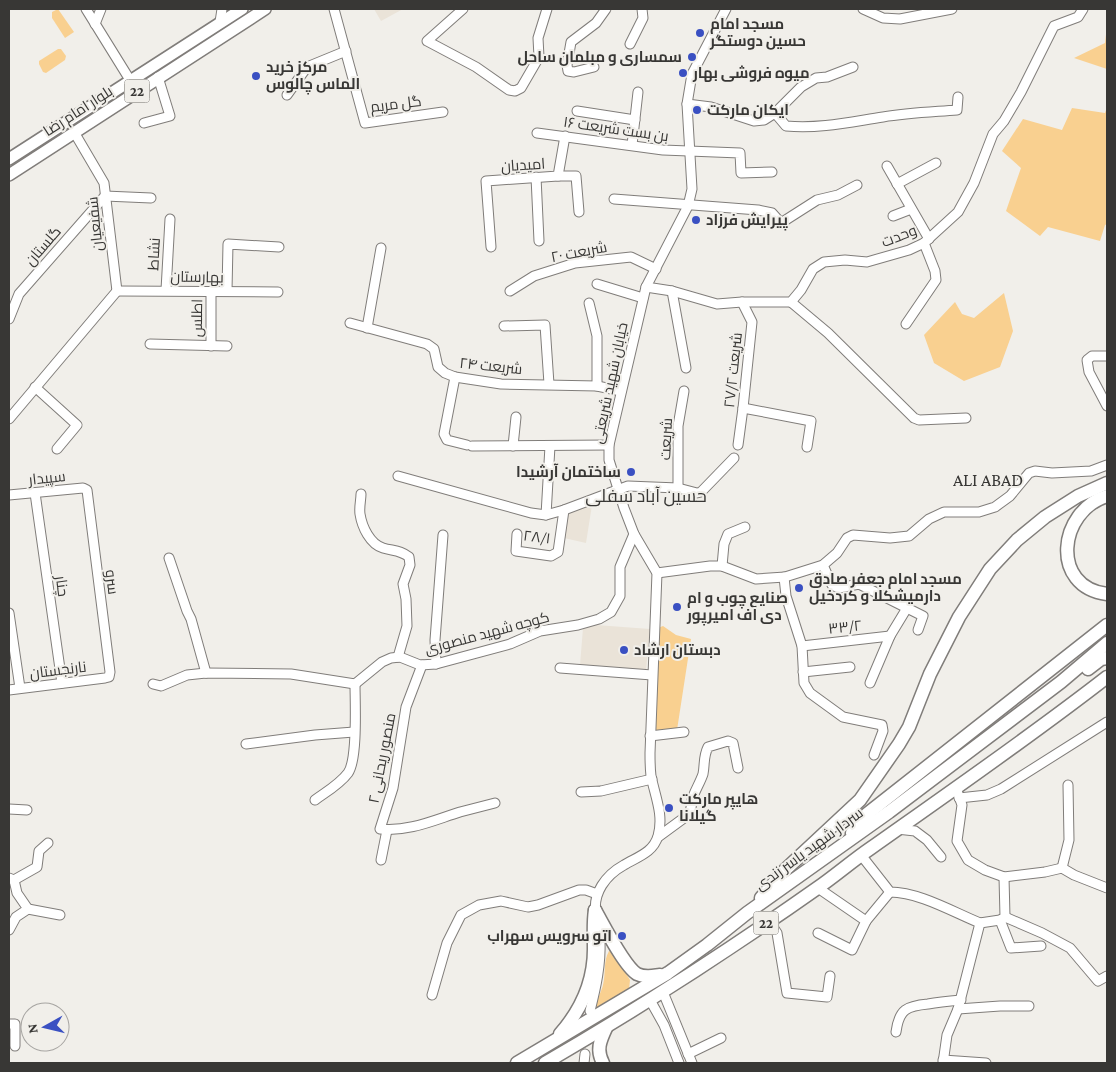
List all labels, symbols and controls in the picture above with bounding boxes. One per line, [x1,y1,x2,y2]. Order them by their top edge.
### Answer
place label: مسجد امام حسین دوستگر [709,16,806,50]
marker: مسجد امام حسین دوستگر [694,27,706,39]
place label: سمساری و مبلمان ساحل [517,49,682,66]
marker: سمساری و مبلمان ساحل [686,51,698,63]
place label: مرکز خرید الماس چالوس [266,59,360,95]
place label: میوه فروشی بهار [692,65,810,82]
marker: میوه فروشی بهار [677,67,689,79]
marker: مرکز خرید الماس چالوس [250,70,262,82]
road number: 22 [124,80,150,102]
street label: بلوار امام رضا [40,83,117,141]
street label: گل مریم [369,93,423,117]
place label: ایکان مارکت [707,102,789,119]
marker: ایکان مارکت [691,104,703,116]
street label: بن بست شریعت ۱۶ [562,114,670,146]
street label: امیدیان [500,155,546,177]
street label: شفیعیان [84,196,108,252]
place label: پیرایش فرزاد [706,212,788,231]
marker: پیرایش فرزاد [690,214,702,226]
street label: وحدت [879,222,919,251]
street label: گلستان [22,223,66,270]
street label: نشاط [145,237,163,271]
street label: شریعت ۲۰ [550,239,609,266]
street label: بهارستان [170,269,224,287]
street label: اطلس [189,299,207,337]
street label: خیابان شهید شریعتی [589,321,633,446]
street label: شریعت ۲۷/۲ [721,331,746,409]
street label: شریعت ۲۴ [459,355,523,378]
street label: شریعت [657,417,676,461]
place label: ساختمان آرشیدا [516,463,621,481]
marker: ساختمان آرشیدا [625,466,637,478]
street label: سپیدار [27,468,67,490]
district label: ALI ABAD [953,470,1023,490]
district label: حسین آباد سفلی [585,486,707,507]
street label: ۲۸/۱ [522,527,552,547]
street label: سرو [102,569,121,595]
place label: مسجد امام جعفر صادق دارمیشکلا و کردخیل [809,571,962,605]
street label: چنار [50,573,71,598]
marker: مسجد امام جعفر صادق دارمیشکلا و کردخیل [793,582,805,594]
place label: صنایع چوب و ام دی اف امیرپور [686,590,788,626]
marker: صنایع چوب و ام دی اف امیرپور [671,601,683,613]
street label: کوچه شهید منصوری [423,609,552,659]
street label: ۳۳/۲ [827,617,863,637]
place label: دبستان ارشاد [634,642,721,659]
marker: دبستان ارشاد [618,644,630,656]
street label: نارنجستان [29,659,88,683]
street label: منصور ریحانی ۲ [365,711,401,805]
place label: هایپر مارکت گیلانا [679,791,758,824]
marker: هایپر مارکت گیلانا [663,802,675,814]
street label: سردار شهید یاسر زندی [752,804,867,895]
road number: 22 [754,911,778,934]
place label: اتو سرویس سهراب [487,928,612,945]
marker: اتو سرویس سهراب [616,930,628,942]
north arrow [20,1002,70,1052]
text: N [23,1023,41,1035]

